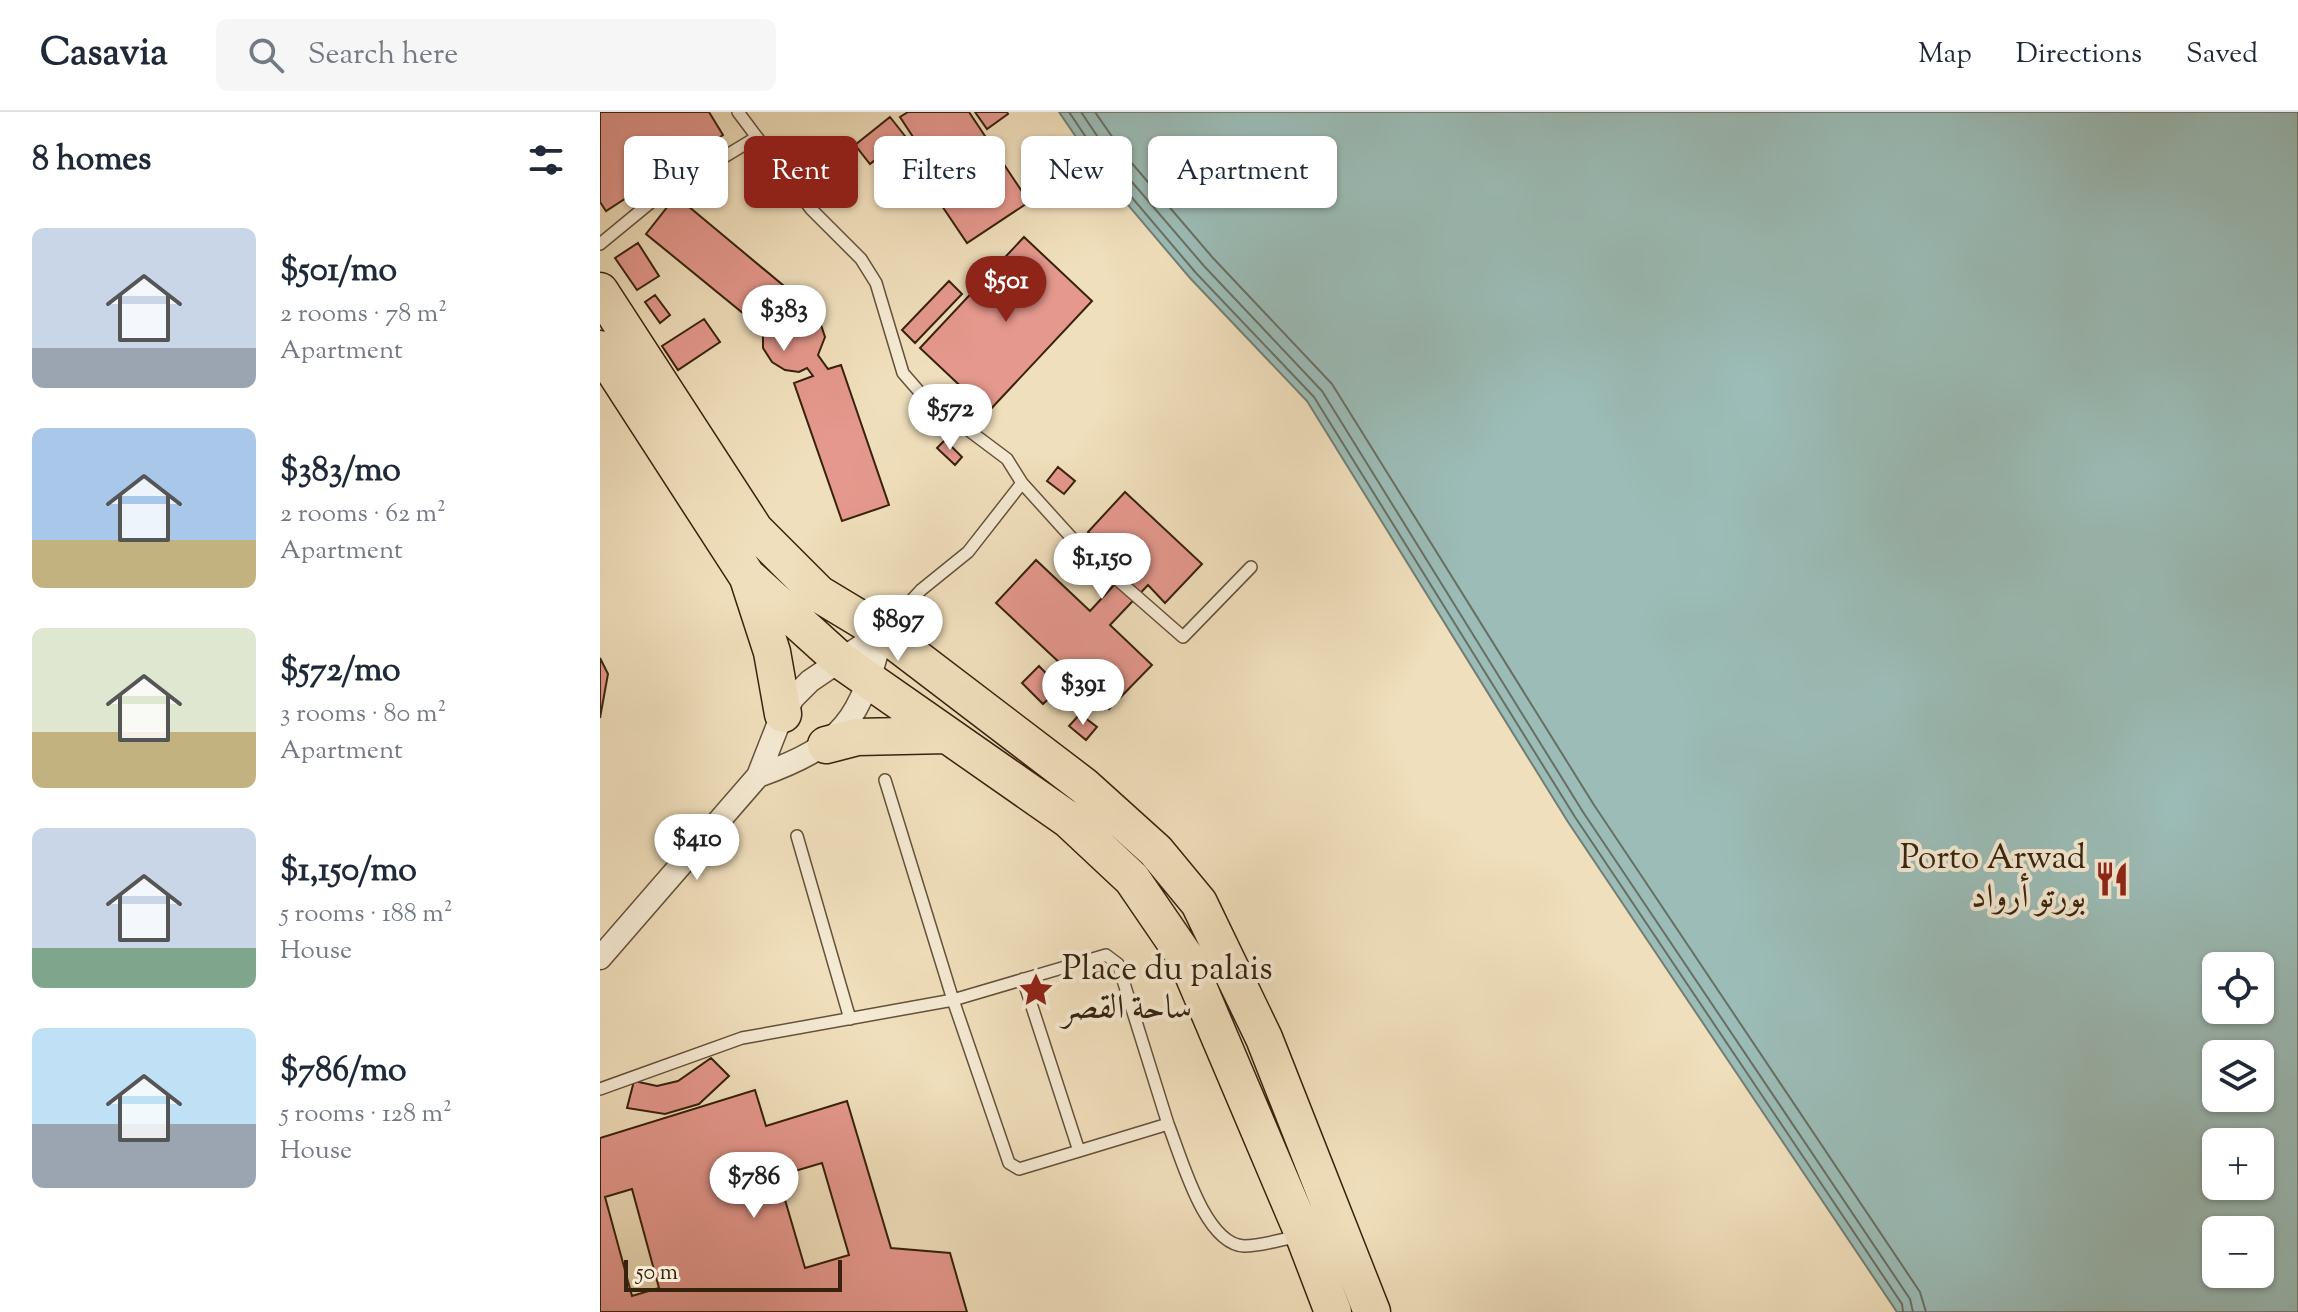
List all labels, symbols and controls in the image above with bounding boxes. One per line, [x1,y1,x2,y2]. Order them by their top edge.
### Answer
search box [216,19,776,91]
text: Casavia [40,28,168,82]
icon: search [244,33,288,77]
text: Search here [308,34,458,77]
text: Map [1918,35,1972,75]
text: Directions [2016,35,2142,75]
text: Saved [2186,35,2258,75]
text: 8 homes [32,136,151,185]
chip: Buy [624,136,728,208]
chip: Rent [744,136,858,208]
chip: Filters [874,136,1005,208]
chip: New [1021,136,1132,208]
chip: Apartment [1148,136,1337,208]
icon: filters [524,138,568,182]
text: $501/mo [280,247,397,296]
pin: $501 [959,256,1053,324]
icon: home [96,260,192,356]
text: $501 [983,263,1029,300]
pin: $383 [737,285,831,353]
text: $383 [760,292,808,329]
text: 2 rooms · 78 m² [280,296,447,333]
text: Apartment [280,333,403,370]
pin: $572 [903,384,997,452]
text: $572 [926,391,974,428]
text: $383/mo [280,447,401,496]
icon: home [96,460,192,556]
text: 2 rooms · 62 m² [280,496,446,533]
text: Apartment [280,533,403,570]
pin: $1,150 [1037,533,1167,601]
text: $1,150 [1072,540,1132,577]
pin: $897 [851,595,945,663]
text: $897 [872,602,924,639]
text: $572/mo [280,647,401,696]
pin: $391 [1036,659,1130,727]
icon: home [96,660,192,756]
text: $391 [1060,666,1106,703]
text: 3 rooms · 80 m² [280,696,446,733]
text: Apartment [280,733,403,770]
pin: $410 [650,814,744,882]
text: $410 [672,821,722,858]
place label: Porto Arwad بورتو أرواد [1900,835,2086,923]
text: $1,150/mo [280,847,417,896]
icon: home [96,860,192,956]
restaurant icon: Porto Arwad بورتو أرواد [2093,860,2131,898]
text: 5 rooms · 188 m² [280,896,453,933]
text: House [280,933,352,970]
place label: Place du palais ساحة القصر [1059,946,1273,1034]
map controls [2202,952,2274,1288]
button: locate [2202,952,2274,1024]
place icon: Place du palais ساحة القصر [1017,971,1055,1009]
button: layers [2202,1040,2274,1112]
text: $786/mo [280,1047,407,1096]
icon: home [96,1060,192,1156]
text: 5 rooms · 128 m² [280,1096,452,1133]
button: + [2202,1128,2274,1200]
text: House [280,1133,352,1170]
pin: $786 [707,1152,801,1220]
text: $786 [728,1159,780,1196]
button: − [2202,1216,2274,1288]
scale bar [624,1256,842,1292]
text: 50 m [636,1258,678,1290]

